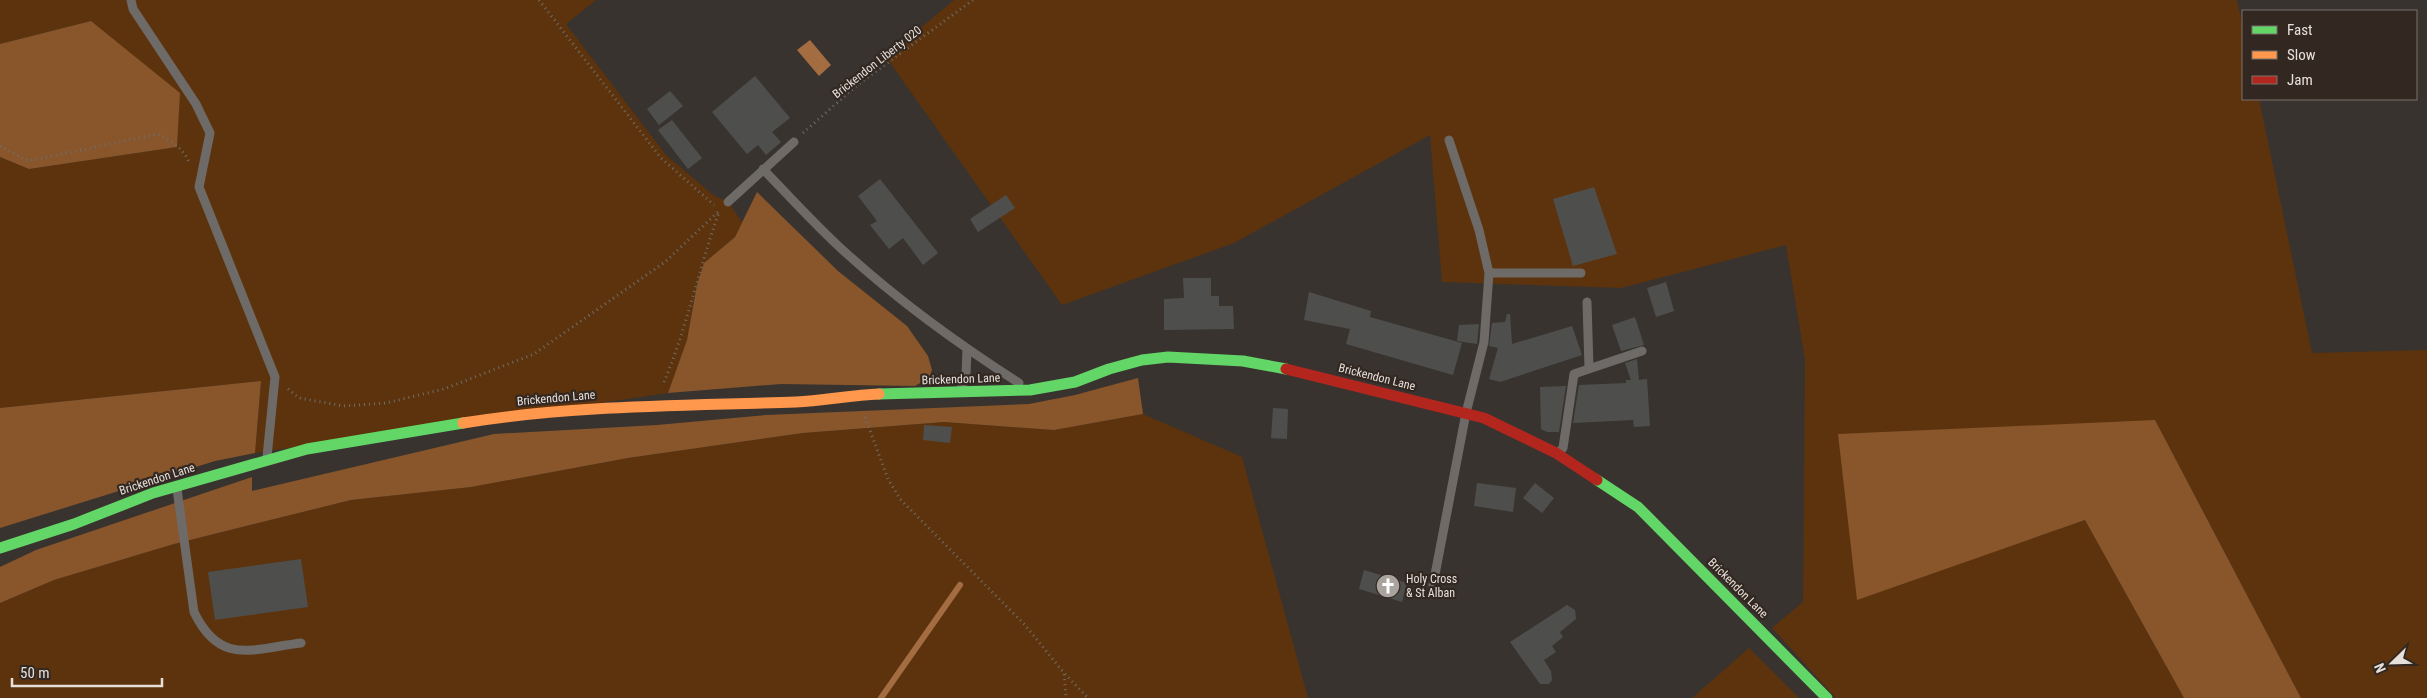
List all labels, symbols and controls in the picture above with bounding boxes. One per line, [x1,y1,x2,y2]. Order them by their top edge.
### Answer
legend [2242,10,2417,100]
text: Fast [2287,21,2312,39]
street label: Brickendon Liberty 020 [830,23,924,101]
text: Slow [2287,46,2316,64]
text: Jam [2287,71,2313,89]
street label: Brickendon Lane [1337,361,1417,393]
street label: Brickendon Lane [921,371,1001,387]
street label: Brickendon Lane [516,388,596,408]
street label: Brickendon Lane [117,460,197,498]
street label: Brickendon Lane [1705,555,1771,621]
place label: Holy Cross & St Alban [1406,572,1457,600]
church icon: Holy Cross & St Alban [1375,573,1401,599]
north arrow [2367,638,2417,688]
scale bar [12,656,162,688]
text: N [2371,661,2389,675]
text: 50 m [20,664,50,682]

